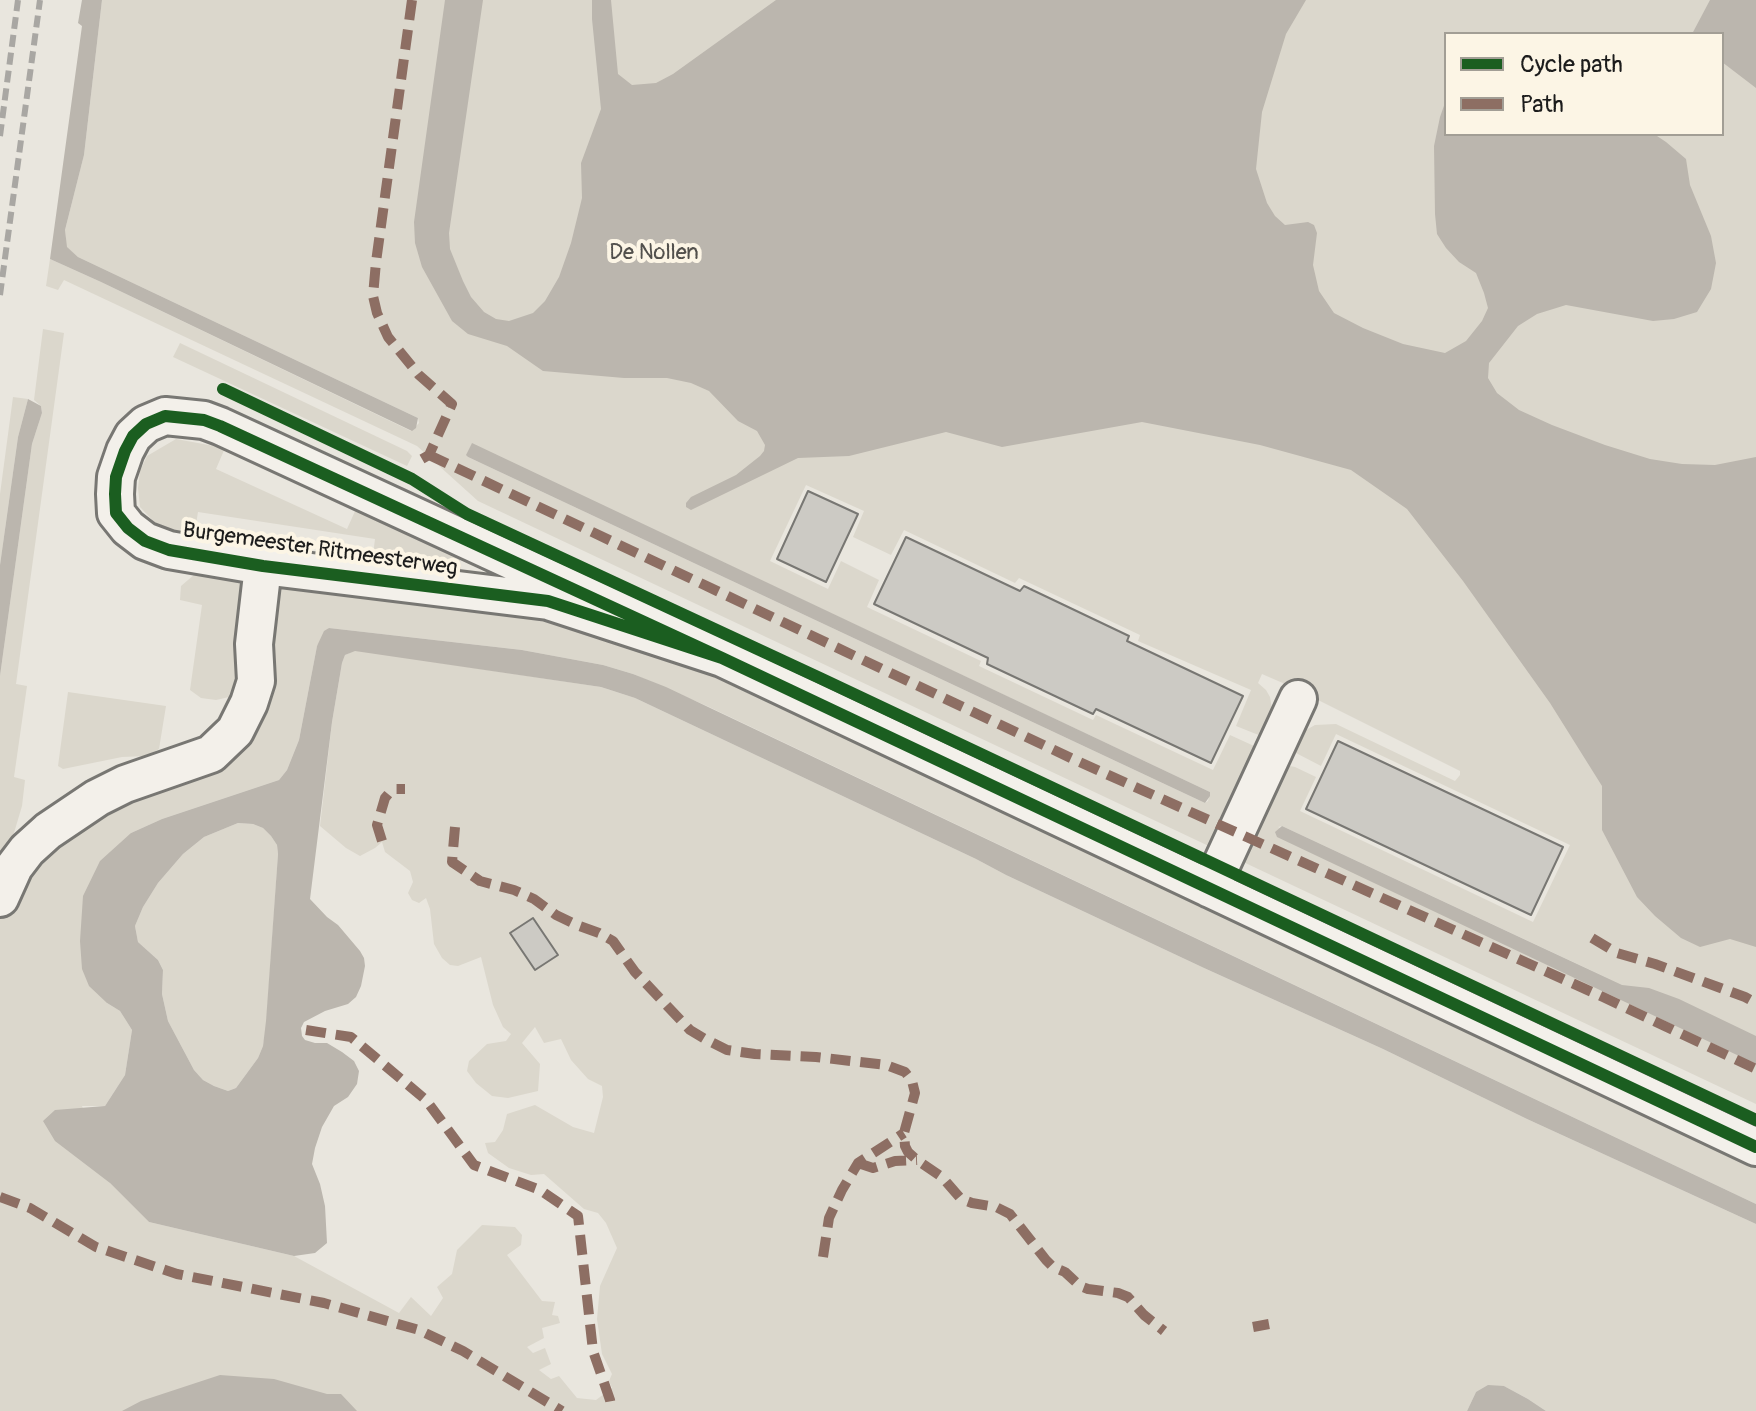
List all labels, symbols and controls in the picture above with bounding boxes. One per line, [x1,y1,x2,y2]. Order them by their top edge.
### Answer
legend [1444,32,1724,136]
text: Cycle path [1520,50,1623,79]
text: Path [1520,90,1564,119]
park label: De Nollen [609,240,699,266]
street label: Burgemeester Ritmeesterweg [181,518,459,582]

